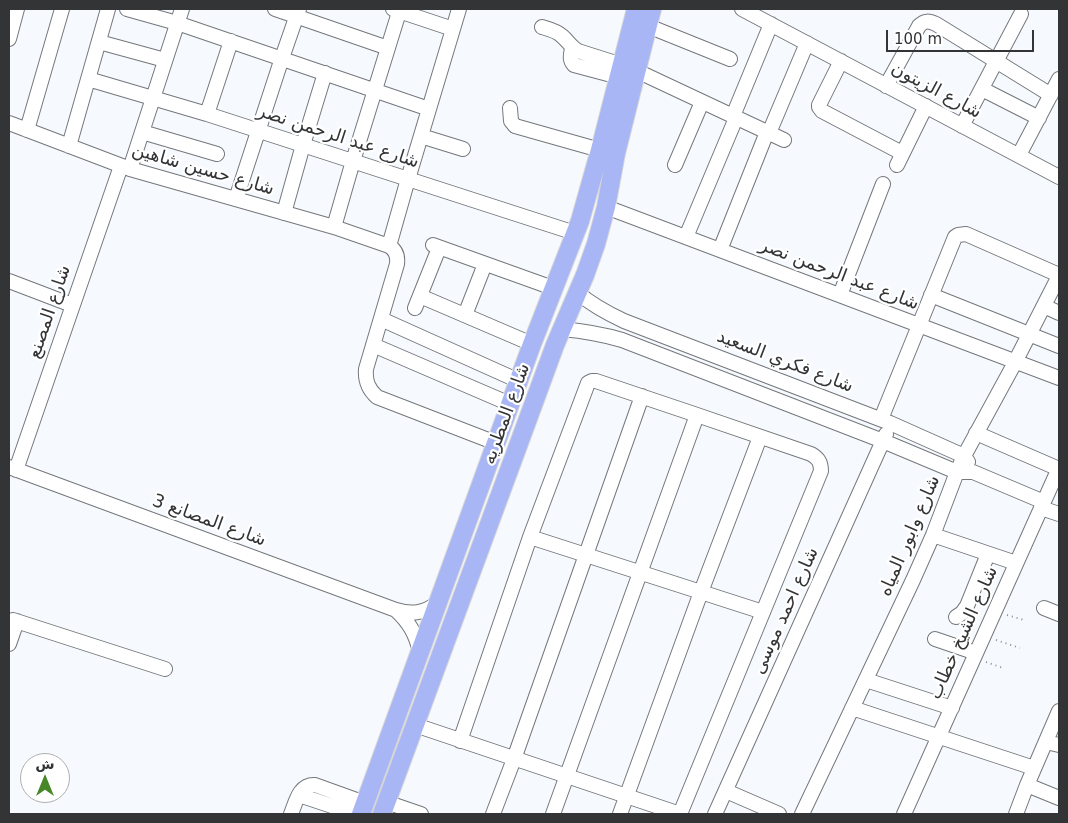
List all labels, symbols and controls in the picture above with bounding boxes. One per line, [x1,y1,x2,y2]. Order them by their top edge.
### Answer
scale bar [888,20,1036,52]
text: 100 m [894,30,942,48]
street label: شارع الزيتون [887,58,985,124]
street label: شارع عبد الرحمن نصر [254,101,422,173]
street label: شارع حسين شاهين [129,139,277,201]
street label: شارع عبد الرحمن نصر [756,235,922,315]
street label: شارع المصنع [24,263,76,361]
street label: شارع فكري السعيد [714,326,856,398]
street label: شارع المطريه [479,361,535,467]
street label: شارع وابور المياه [875,472,945,600]
street label: شارع المصانع 3 [149,490,269,552]
street label: شارع احمد موسى [748,544,824,678]
street label: شارع الشيخ خطاب [925,563,1003,703]
north arrow [20,753,70,803]
text: ش [35,756,55,772]

